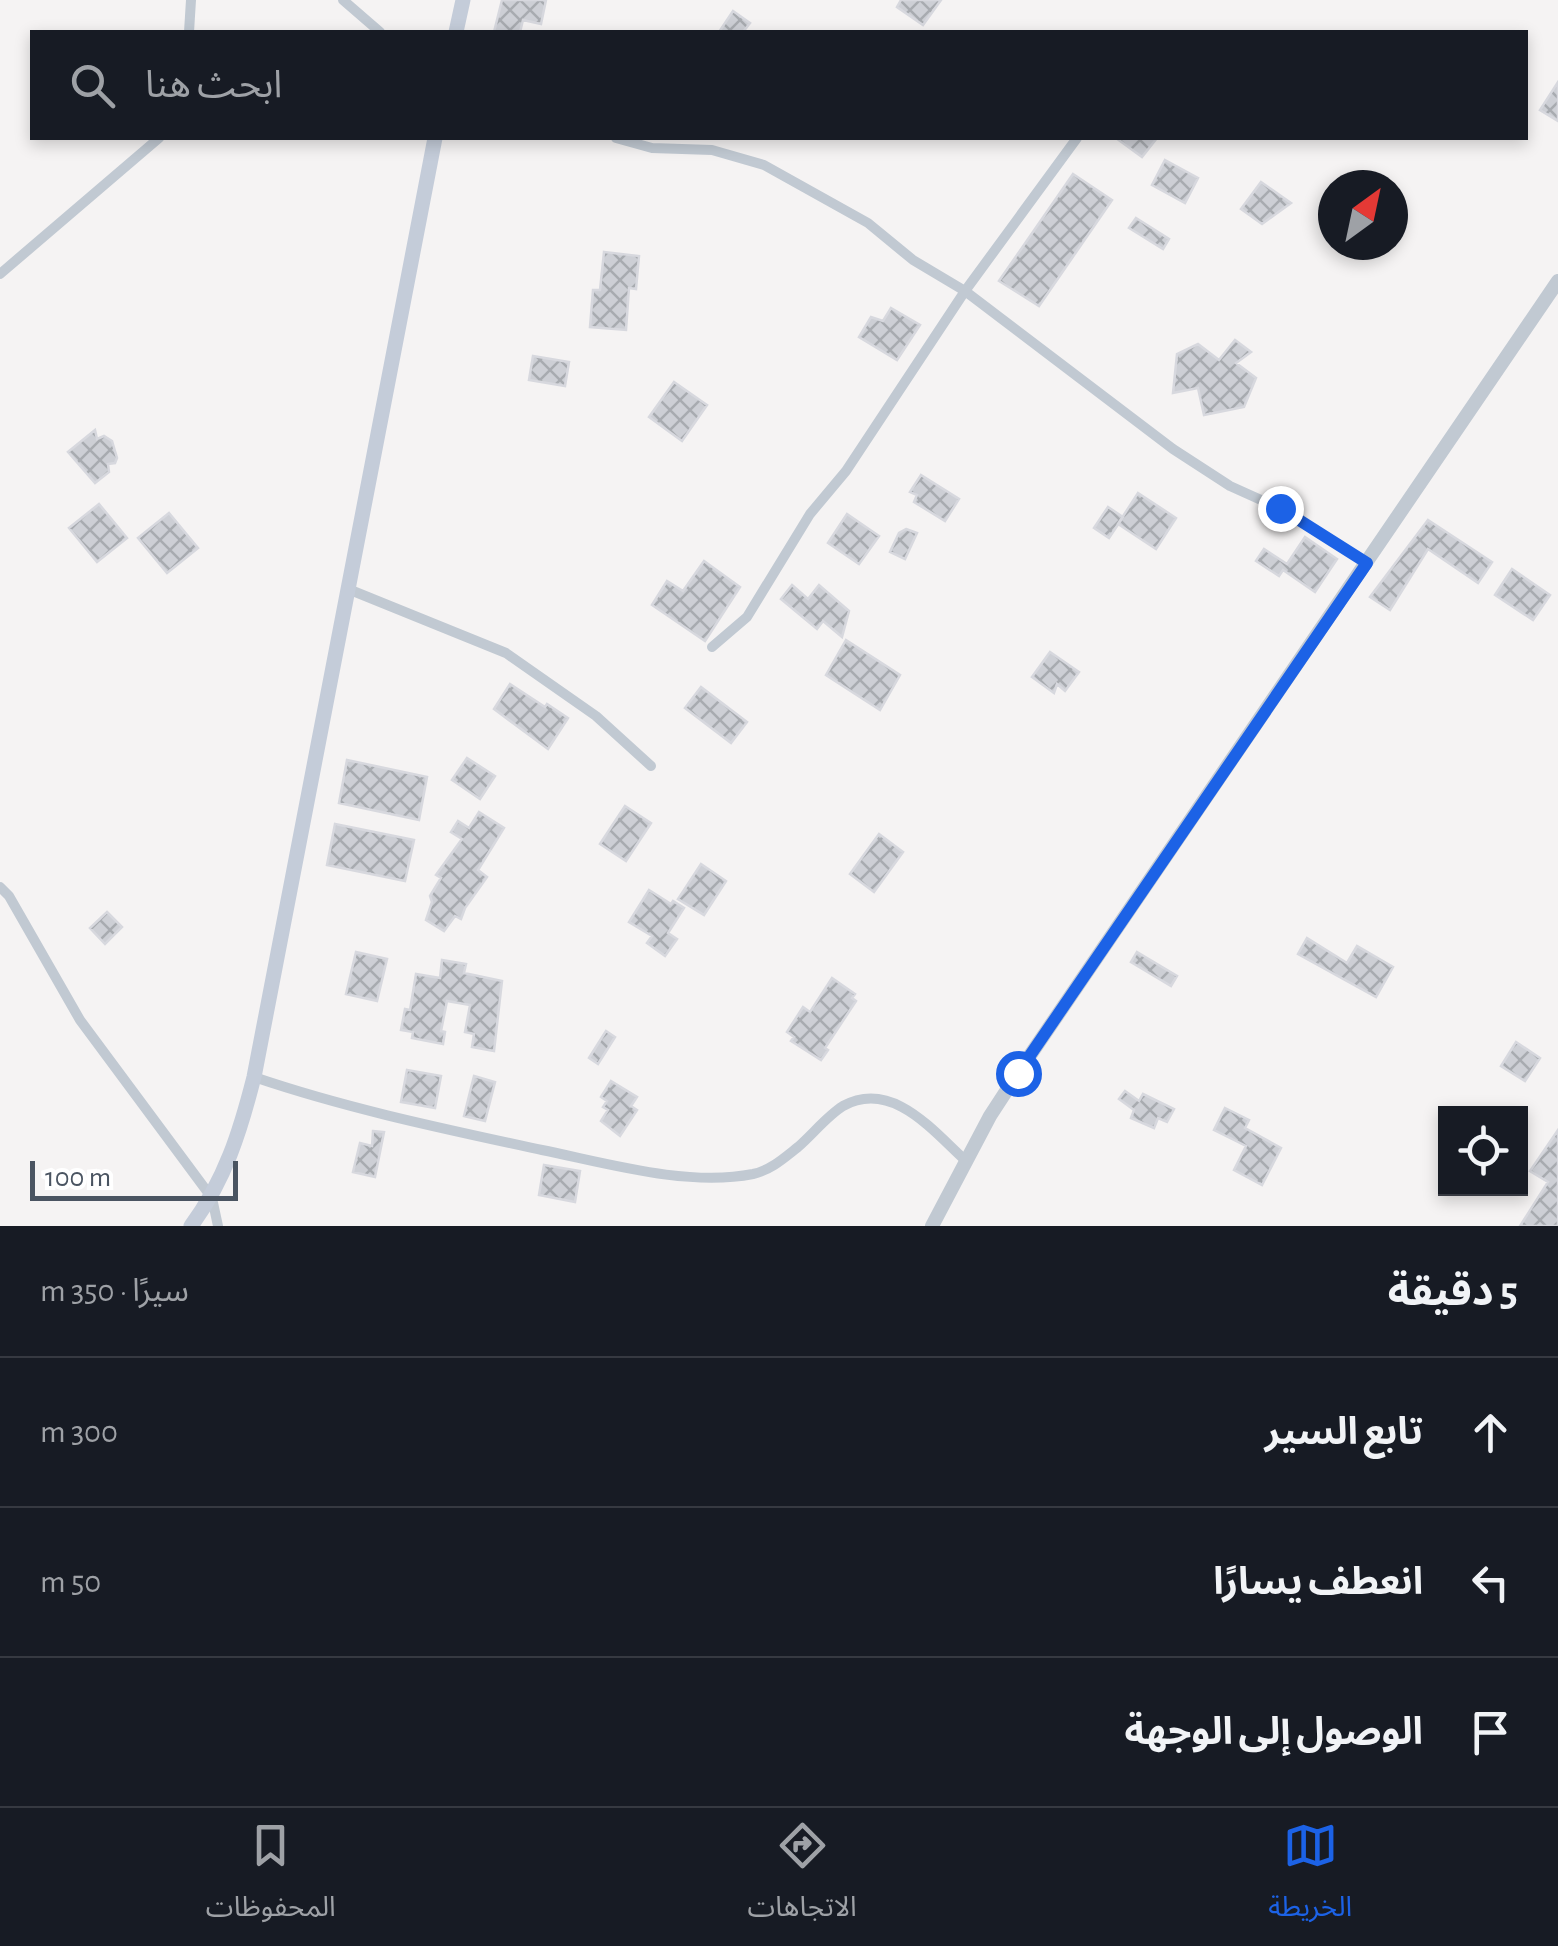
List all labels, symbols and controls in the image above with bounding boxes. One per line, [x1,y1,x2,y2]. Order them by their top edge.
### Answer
search box [30,30,1528,140]
icon: search [65,58,120,113]
text: ابحث هنا [145,67,282,105]
north arrow [1318,170,1408,260]
route end [1258,486,1304,532]
route start [996,1051,1042,1097]
map controls [1438,1106,1528,1196]
button: locate [1438,1106,1528,1196]
scale bar [30,1156,238,1200]
text: 100 m [45,1164,111,1192]
text: 5 دقيقة [1388,1271,1518,1313]
text: سيرًا · 350 m [40,1275,189,1307]
icon: ahead [1463,1405,1518,1460]
text: تابع السير [1265,1414,1423,1452]
text: 300 m [40,1416,118,1448]
icon: left [1463,1555,1518,1610]
text: انعطف يسارًا [1213,1564,1423,1602]
text: 50 m [40,1566,101,1598]
icon: arrive [1463,1705,1518,1760]
text: الوصول إلى الوجهة [1125,1714,1423,1752]
tab: المحفوظات [206,1818,336,1937]
tab: الاتجاهات [747,1818,857,1937]
tab: الخريطة [1268,1818,1352,1937]

